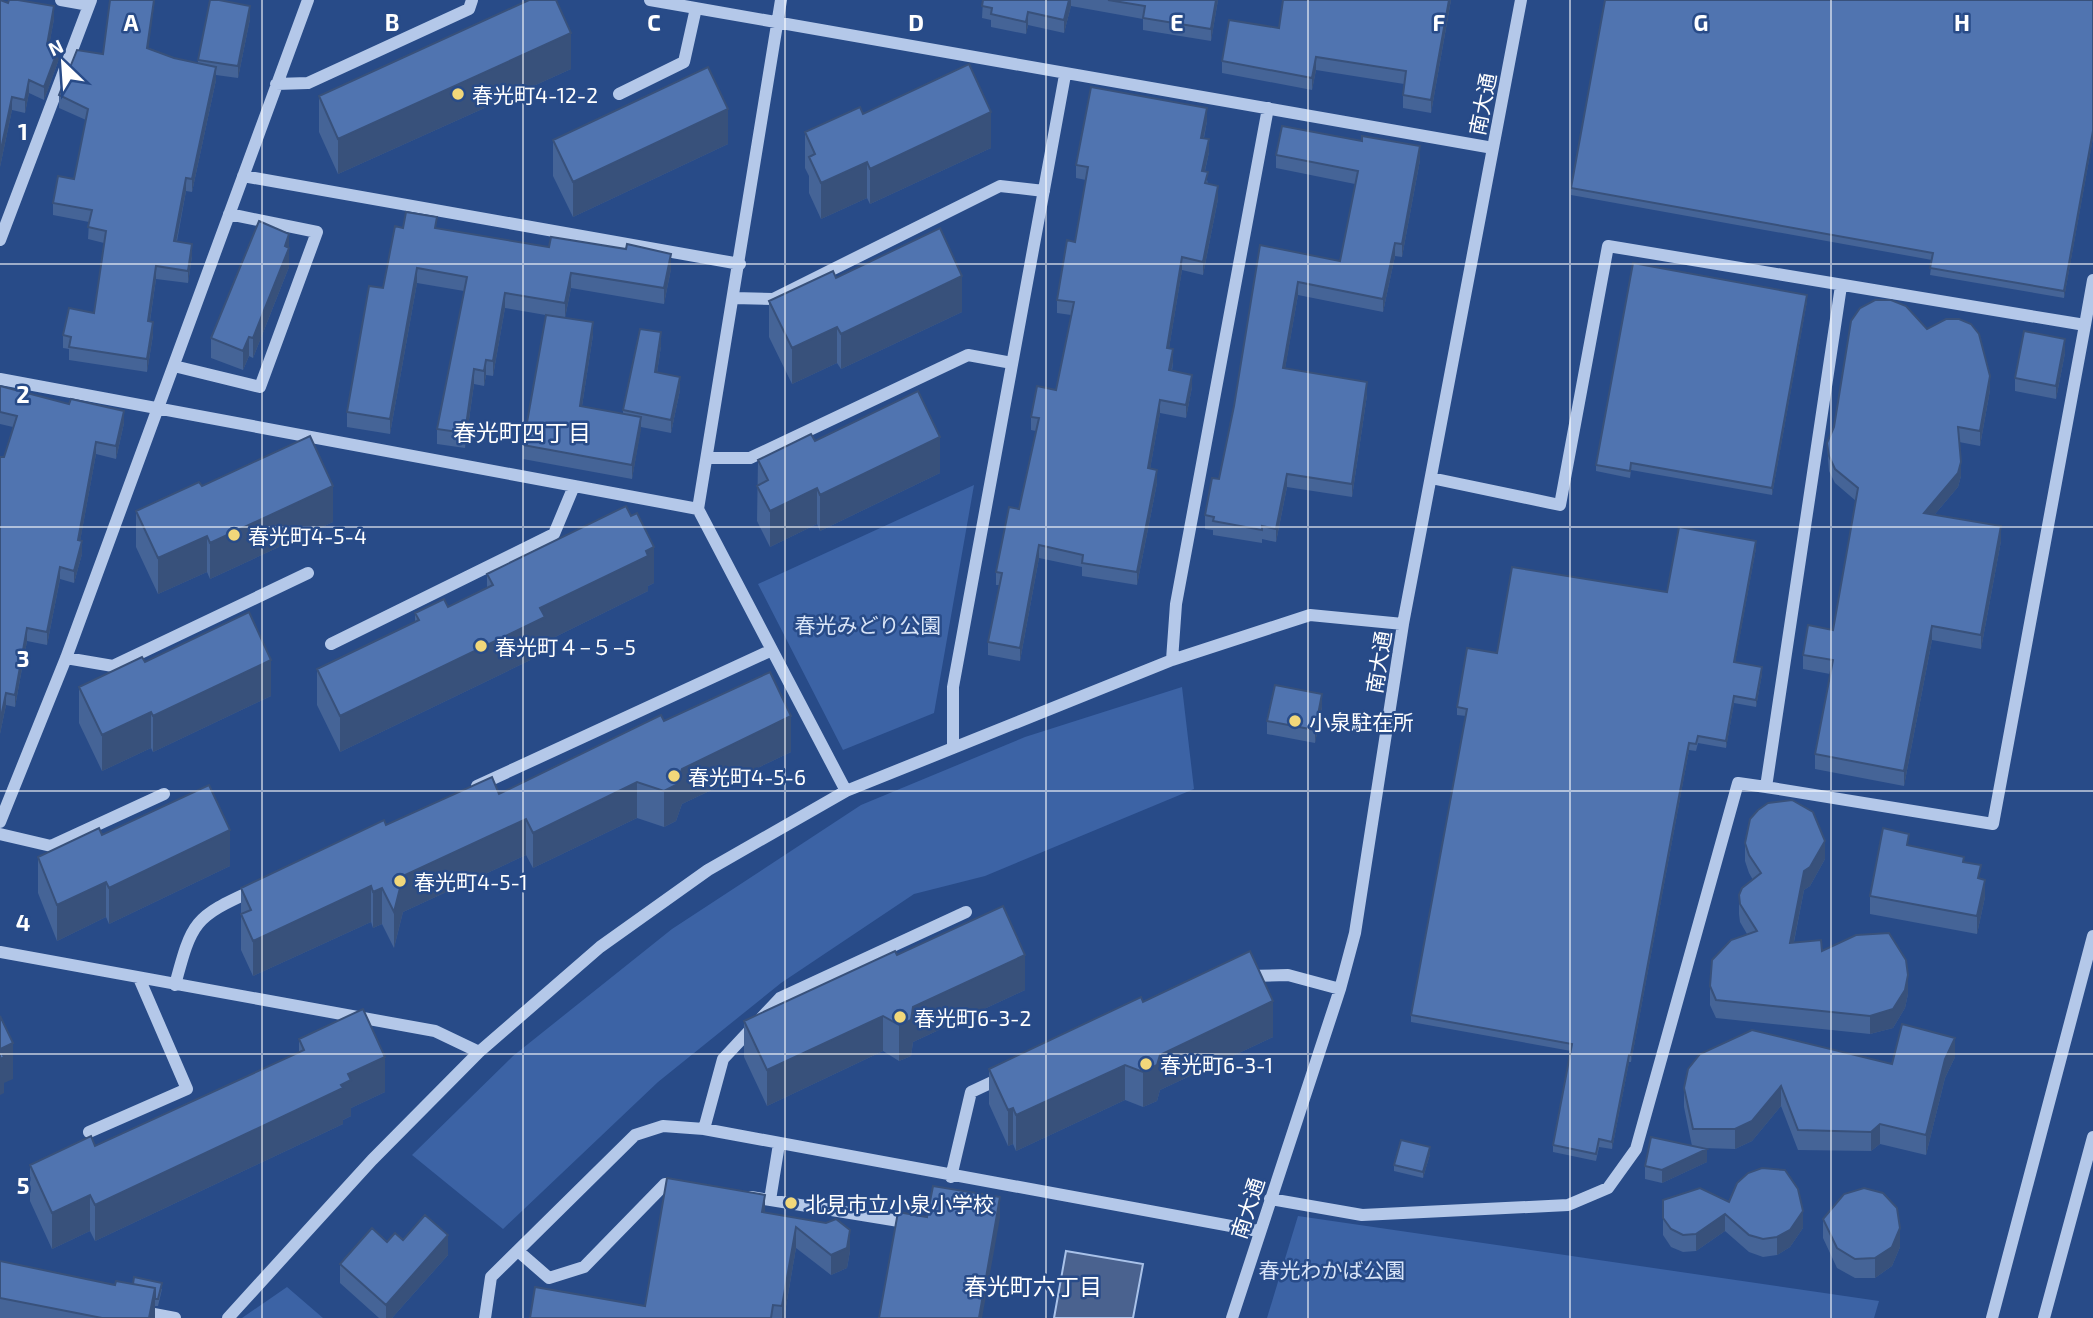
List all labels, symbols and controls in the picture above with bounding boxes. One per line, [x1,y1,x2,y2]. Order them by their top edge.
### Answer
text: A [123,8,139,36]
text: B [385,8,399,36]
text: C [647,8,661,36]
text: D [908,8,924,36]
text: E [1170,8,1184,36]
text: F [1433,8,1446,36]
text: G [1694,8,1708,36]
text: H [1954,8,1970,36]
north arrow [28,28,98,98]
text: N [45,34,67,60]
street label: 南大通 [1464,71,1500,137]
place label: 春光町4-12-2 [472,82,598,107]
marker: 春光町4-12-2 [450,86,466,102]
text: 1 [18,117,28,145]
text: 2 [16,380,30,408]
district label: 春光町四丁目 [453,418,591,446]
place label: 春光町4-5-4 [248,523,367,548]
marker: 春光町4-5-4 [226,527,242,543]
park label: 春光みどり公園 [795,612,942,637]
street label: 南大通 [1361,629,1395,695]
place label: 春光町４−５−5 [495,634,636,659]
marker: 春光町４−５−5 [473,638,489,654]
text: 3 [16,644,30,672]
place label: 小泉駐在所 [1309,709,1414,734]
marker: 小泉駐在所 [1287,713,1303,729]
place label: 春光町4-5-6 [688,764,806,789]
marker: 春光町4-5-6 [666,768,682,784]
place label: 春光町4-5-1 [414,869,528,894]
marker: 春光町4-5-1 [392,873,408,889]
text: 4 [16,908,30,936]
place label: 春光町6-3-2 [914,1005,1031,1030]
marker: 春光町6-3-2 [892,1009,908,1025]
place label: 春光町6-3-1 [1160,1052,1273,1077]
marker: 春光町6-3-1 [1138,1056,1154,1072]
text: 5 [17,1171,29,1199]
street label: 南大通 [1225,1174,1269,1242]
place label: 北見市立小泉小学校 [805,1191,994,1216]
marker: 北見市立小泉小学校 [783,1195,799,1211]
park label: 春光わかば公園 [1259,1257,1406,1282]
district label: 春光町六丁目 [964,1272,1102,1300]

